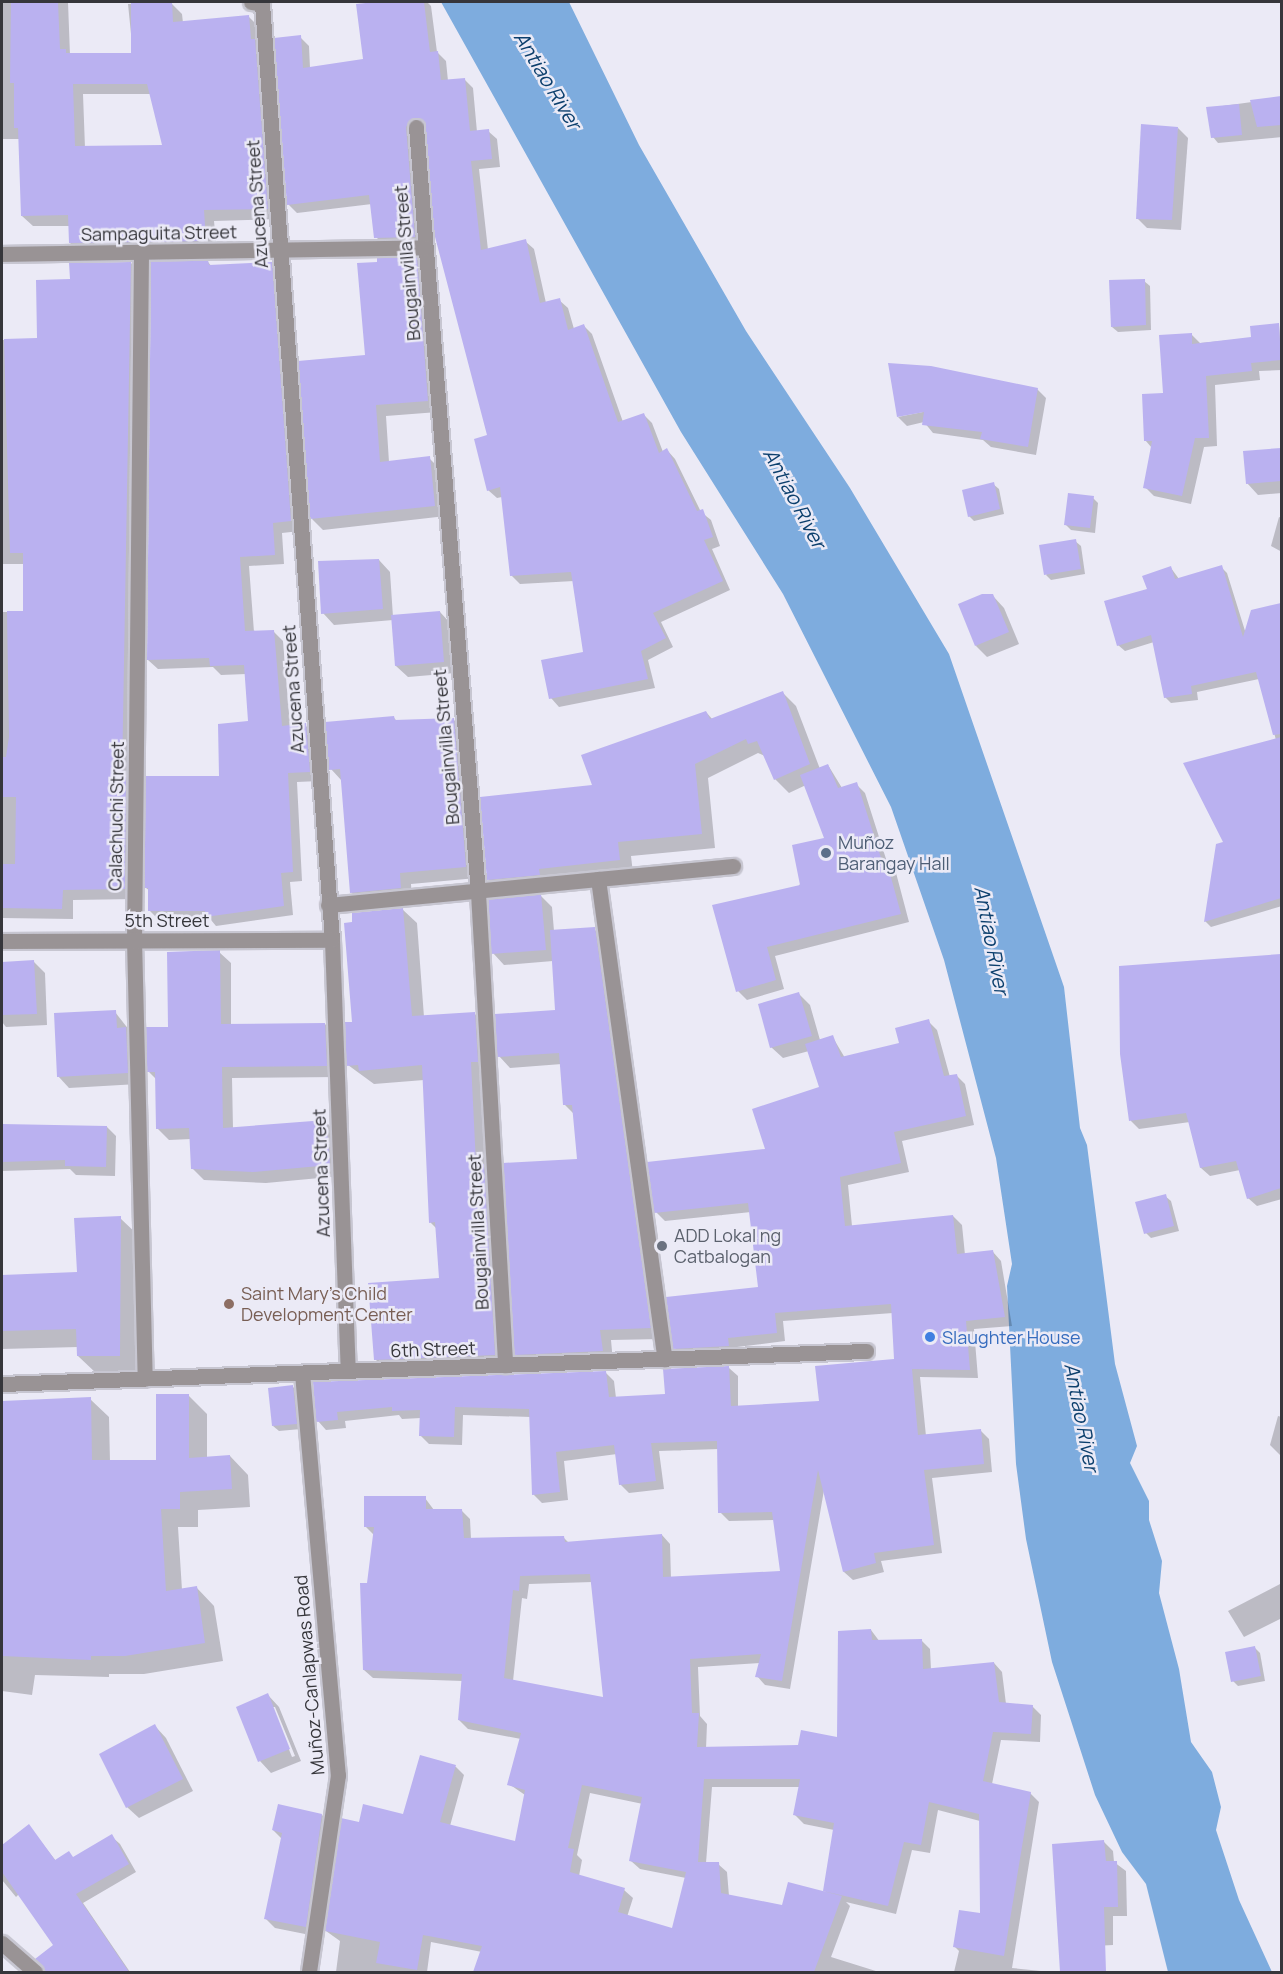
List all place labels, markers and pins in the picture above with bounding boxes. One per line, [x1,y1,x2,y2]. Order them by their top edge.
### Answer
place label: Muñoz Barangay Hall [838,832,950,874]
marker: Muñoz Barangay Hall [819,846,833,860]
place label: ADD Lokal ng Catbalogan [674,1225,781,1268]
marker: ADD Lokal ng Catbalogan [655,1239,669,1253]
place label: Saint Mary's Child Development Center [241,1283,413,1326]
marker: Saint Mary's Child Development Center [222,1297,236,1311]
place label: Slaughter House [942,1326,1080,1348]
marker: Slaughter House [923,1330,937,1344]

